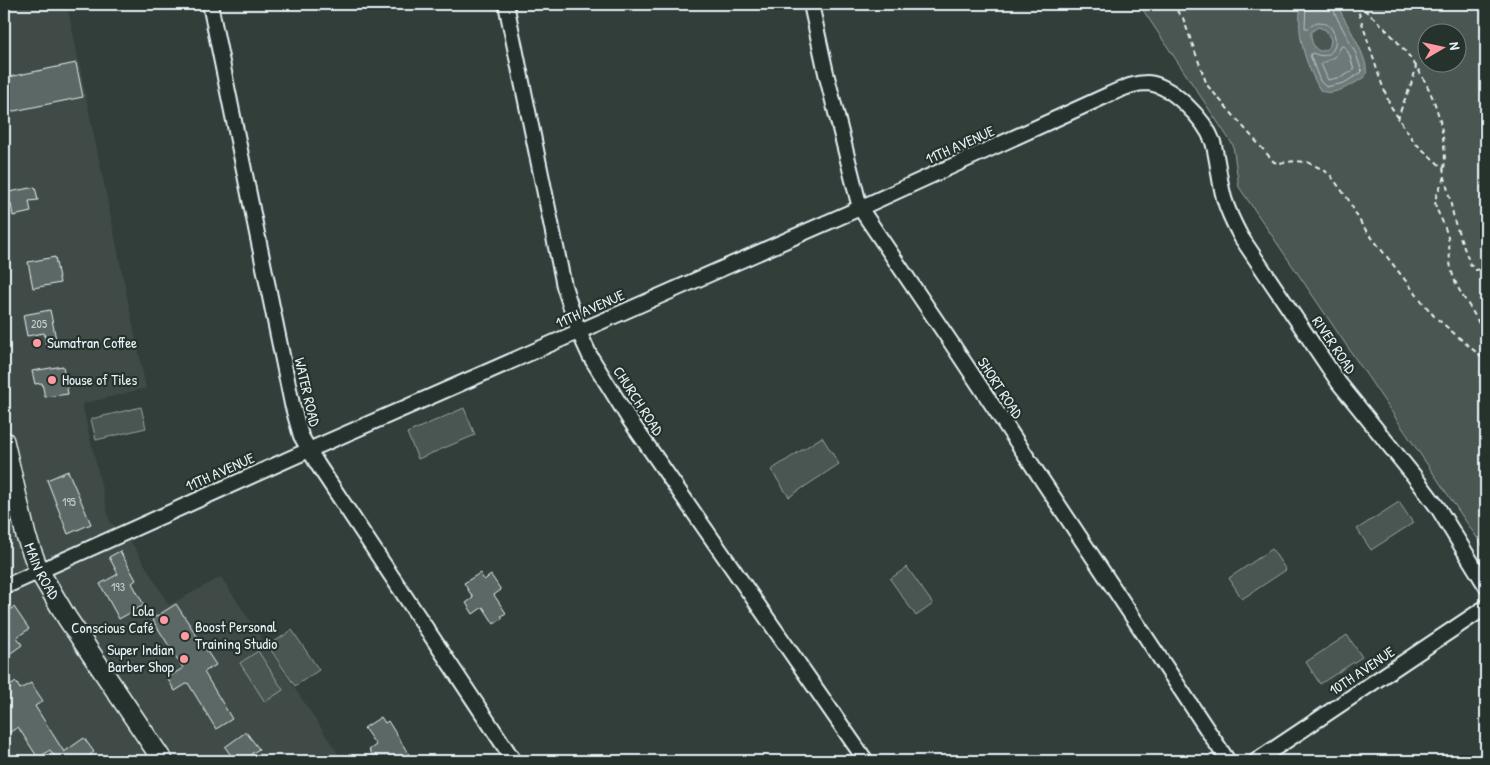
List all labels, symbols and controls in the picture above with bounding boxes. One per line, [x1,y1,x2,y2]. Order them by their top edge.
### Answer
north arrow [1418,22,1468,72]
text: N [1445,41,1465,52]
street label: 11TH AVENUE [922,120,998,169]
street label: 11TH AVENUE [552,284,628,333]
street label: RIVER ROAD [1307,312,1362,378]
house number: 205 [31,315,47,332]
place label: Sumatran Coffee [47,332,137,353]
marker: Sumatran Coffee [31,337,43,349]
street label: SHORT ROAD [973,353,1029,423]
street label: WATER ROAD [289,355,326,429]
street label: CHURCH ROAD [608,362,669,440]
place label: House of Tiles [62,369,137,390]
marker: House of Tiles [46,374,58,386]
street label: 11TH AVENUE [182,447,258,496]
house number: 195 [62,493,76,510]
street label: MAIN ROAD [19,540,65,604]
house number: 193 [111,578,125,595]
place label: Lola Conscious Café [71,600,154,638]
marker: Lola Conscious Café [158,614,170,626]
place label: Boost Personal Training Studio [195,616,277,654]
marker: Boost Personal Training Studio [179,630,191,642]
place label: Super Indian Barber Shop [107,639,175,677]
street label: 10TH AVENUE [1325,641,1399,700]
marker: Super Indian Barber Shop [178,653,190,665]

